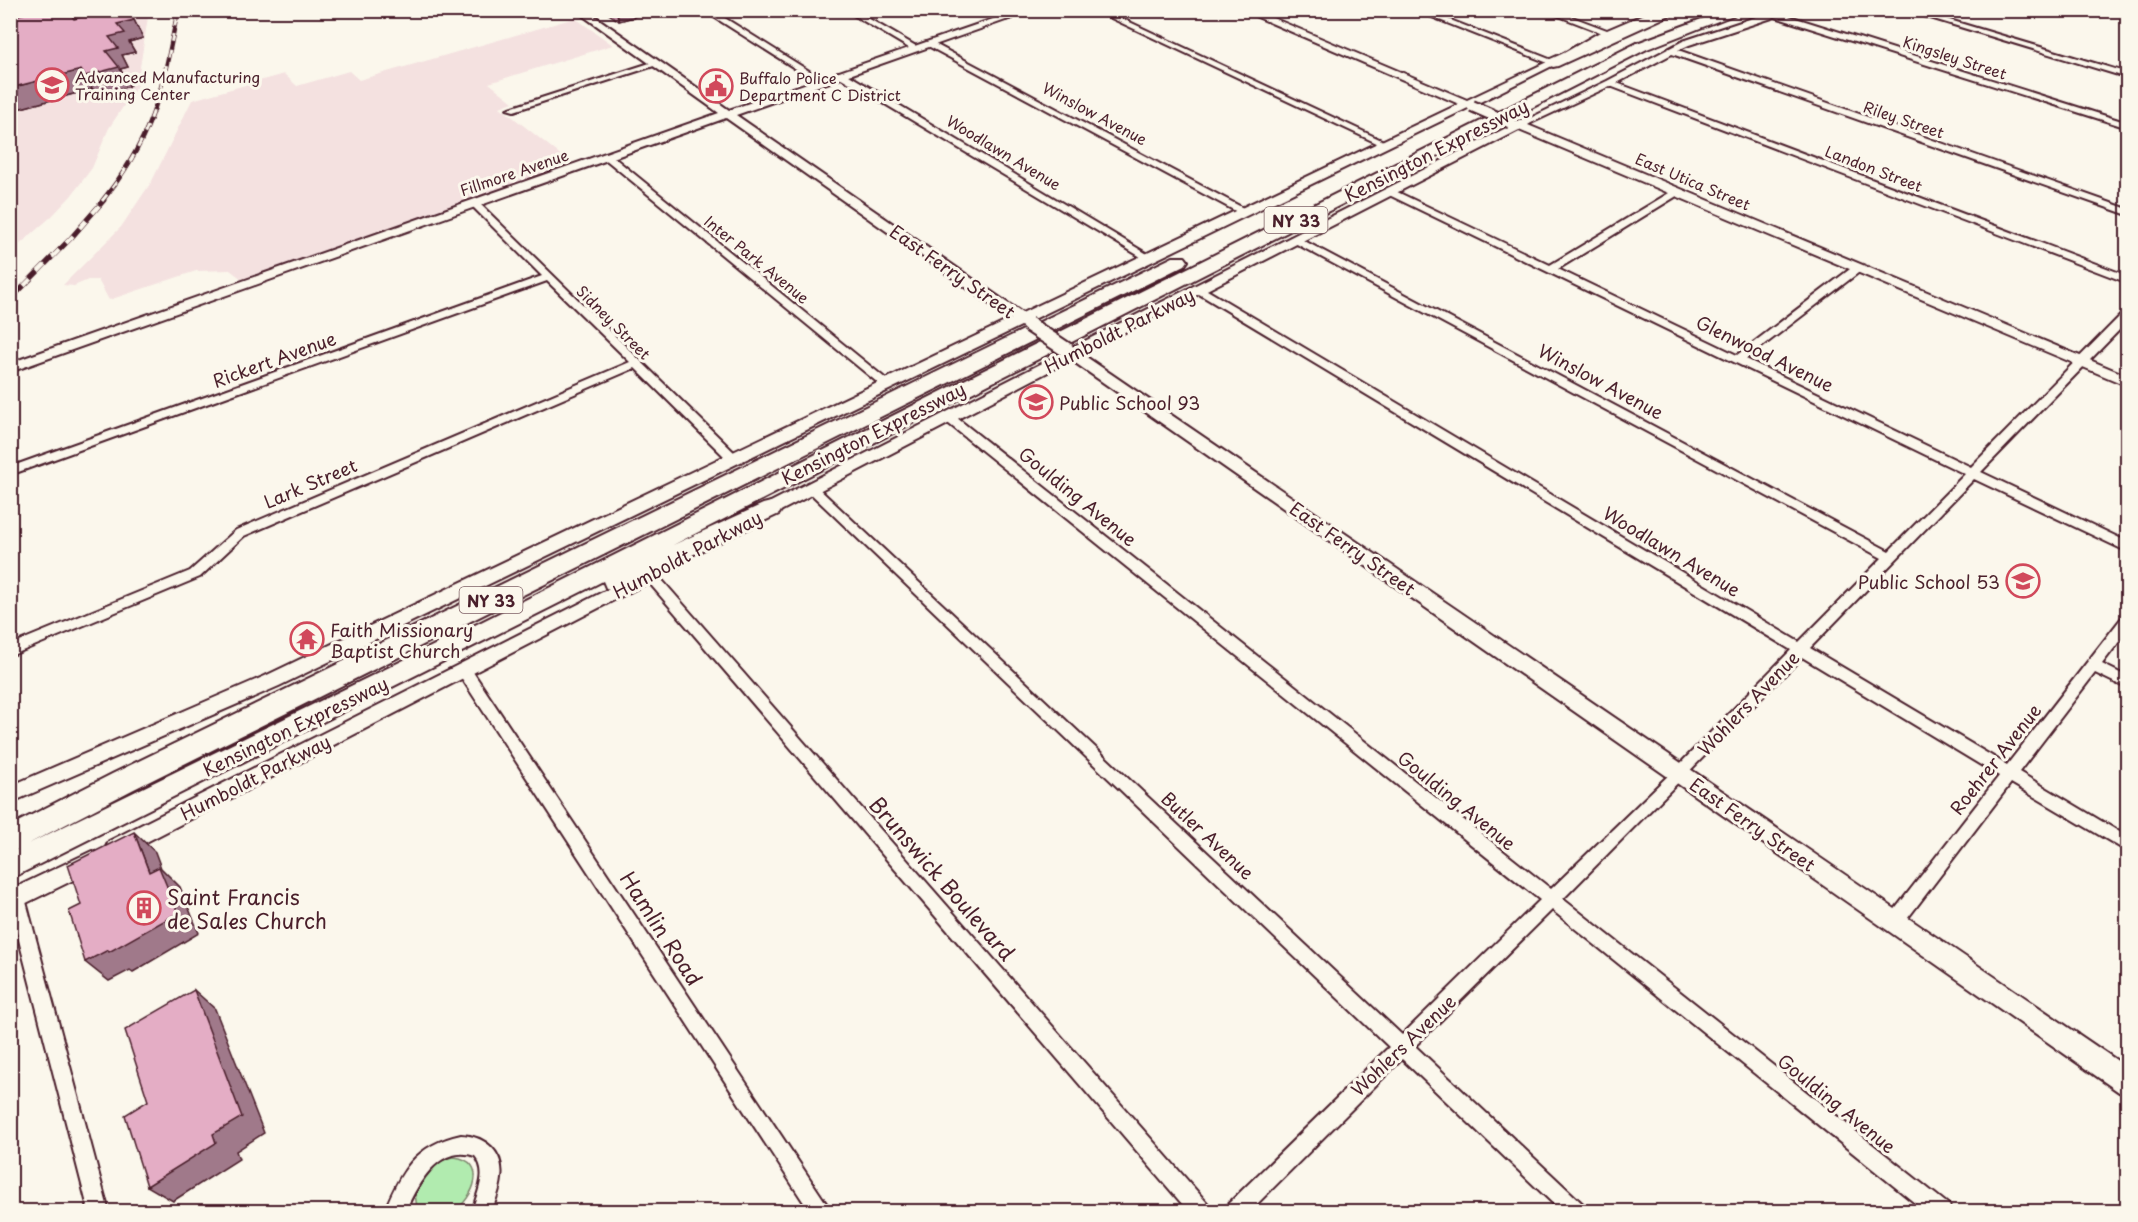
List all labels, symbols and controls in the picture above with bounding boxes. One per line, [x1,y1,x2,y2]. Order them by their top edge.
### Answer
street label: Kingsley Street [1900,29,2010,85]
place label: Advanced Manufacturing Training Center [75,65,260,105]
place label: Buffalo Police Department C District [739,66,901,106]
school or university icon: Advanced Manufacturing Training Center [34,67,70,103]
public building icon: Buffalo Police Department C District [698,68,734,104]
street label: Winslow Avenue [1039,76,1151,150]
street label: Kensington Expressway [1339,92,1533,208]
street label: Riley Street [1861,94,1947,144]
street label: Woodlawn Avenue [942,109,1066,195]
street label: Landon Street [1822,139,1926,197]
street label: Fillmore Avenue [457,143,571,201]
street label: East Utica Street [1632,146,1754,216]
road number: NY 33 [1264,207,1328,233]
street label: Inter Park Avenue [700,209,814,309]
street label: East Ferry Street [885,217,1021,325]
street label: Sidney Street [572,280,656,364]
street label: Humboldt Parkway [1039,280,1199,380]
street label: Glenwood Avenue [1692,308,1839,398]
street label: Rickert Avenue [209,324,340,394]
street label: Winslow Avenue [1533,337,1669,426]
street label: Kensington Expressway [776,375,970,491]
school or university icon: Public School 93 [1018,384,1054,420]
place label: Public School 93 [1059,389,1200,416]
street label: Goulding Avenue [1013,440,1143,552]
street label: Lark Street [259,451,361,515]
street label: East Ferry Street [1285,494,1421,602]
street label: Woodlawn Avenue [1598,499,1746,603]
street label: Humboldt Parkway [608,503,766,605]
school or university icon: Public School 53 [2005,563,2041,599]
place label: Public School 53 [1858,568,2000,595]
road number: NY 33 [460,587,522,613]
place label: Faith Missionary Baptist Church [330,616,473,664]
temple icon: Faith Missionary Baptist Church [289,621,325,657]
street label: Wohlers Avenue [1691,644,1805,762]
street label: Kensington Expressway [198,669,392,783]
street label: Roehrer Avenue [1943,698,2047,820]
street label: Humboldt Parkway [175,727,335,827]
street label: Goulding Avenue [1392,744,1522,856]
street label: East Ferry Street [1685,770,1821,878]
street label: Butler Avenue [1156,785,1261,885]
street label: Brunswick Boulevard [863,789,1024,967]
street label: Hamlin Road [613,864,711,992]
place label: Saint Francis de Sales Church [167,880,327,936]
building icon: Saint Francis de Sales Church [126,890,162,926]
street label: Wohlers Avenue [1344,988,1462,1102]
street label: Goulding Avenue [1772,1047,1902,1159]

